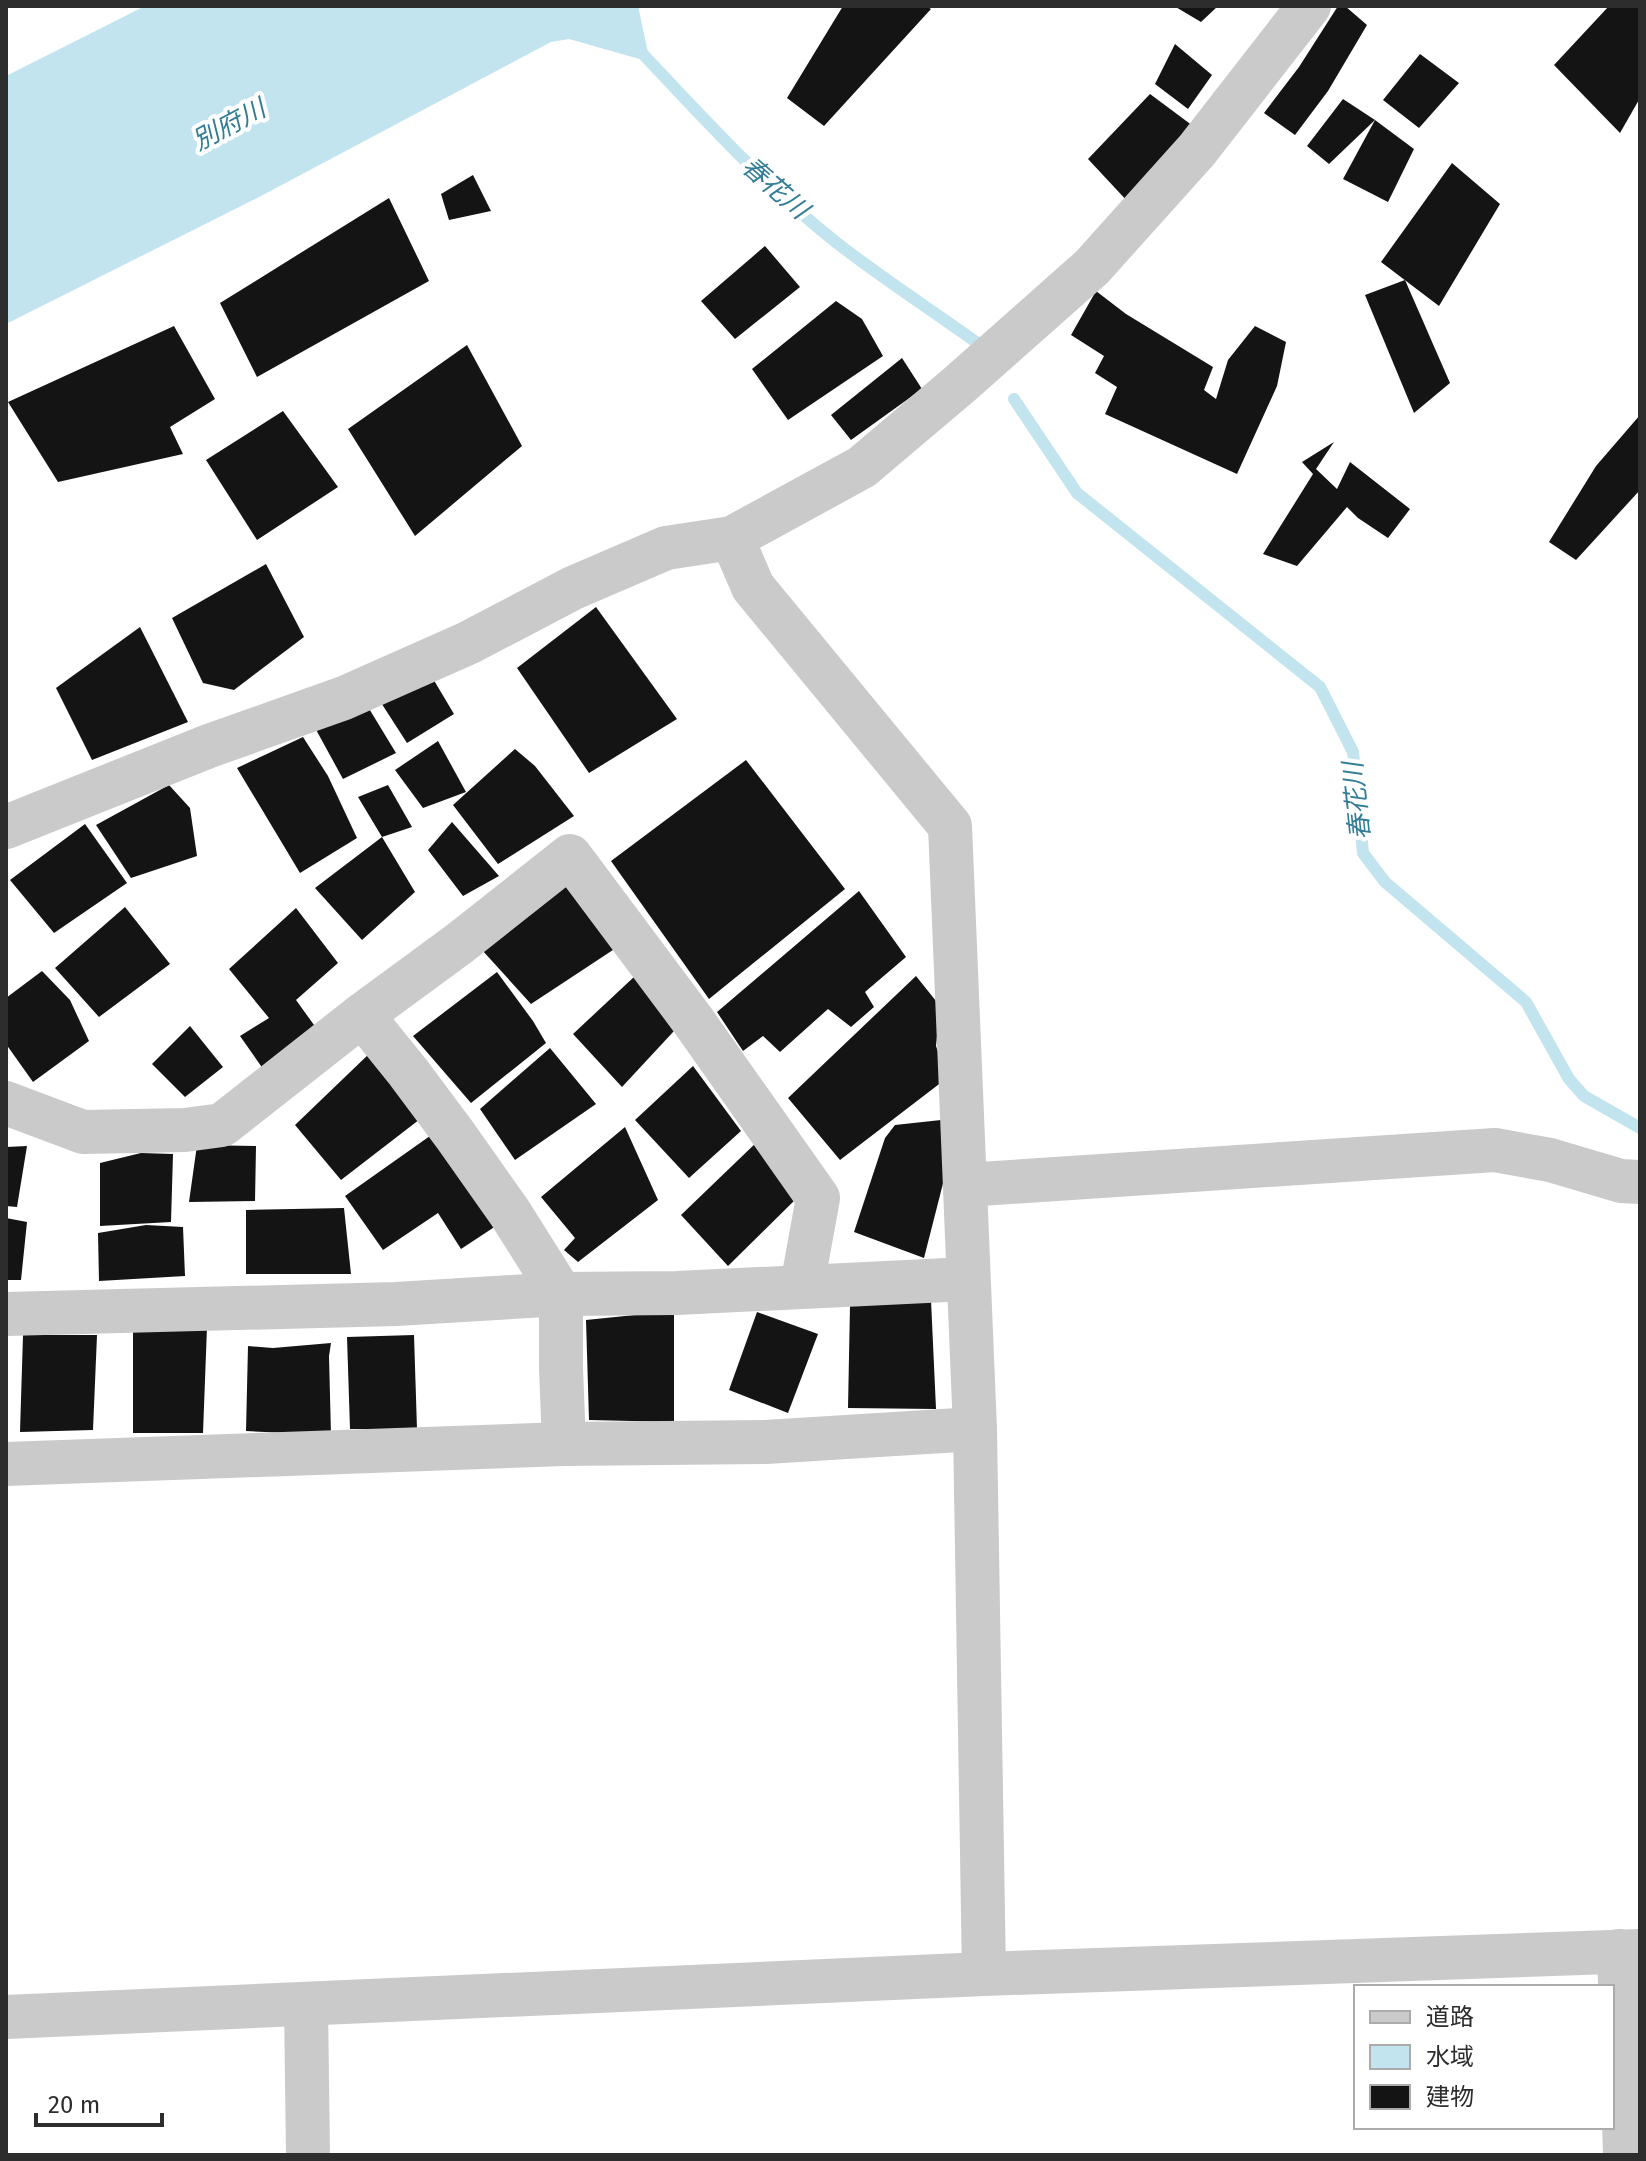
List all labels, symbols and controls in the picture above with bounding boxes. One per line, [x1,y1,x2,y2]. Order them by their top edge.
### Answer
water label: 別府川 [187,92,273,157]
water label: 春花川 [735,151,817,227]
water label: 春花川 [1337,758,1376,841]
legend [1354,1985,1614,2129]
text: 道路 [1426,2003,1474,2031]
text: 水域 [1426,2043,1474,2071]
scale bar [36,2077,162,2127]
text: 建物 [1426,2083,1474,2111]
text: 20 m [48,2091,100,2119]

